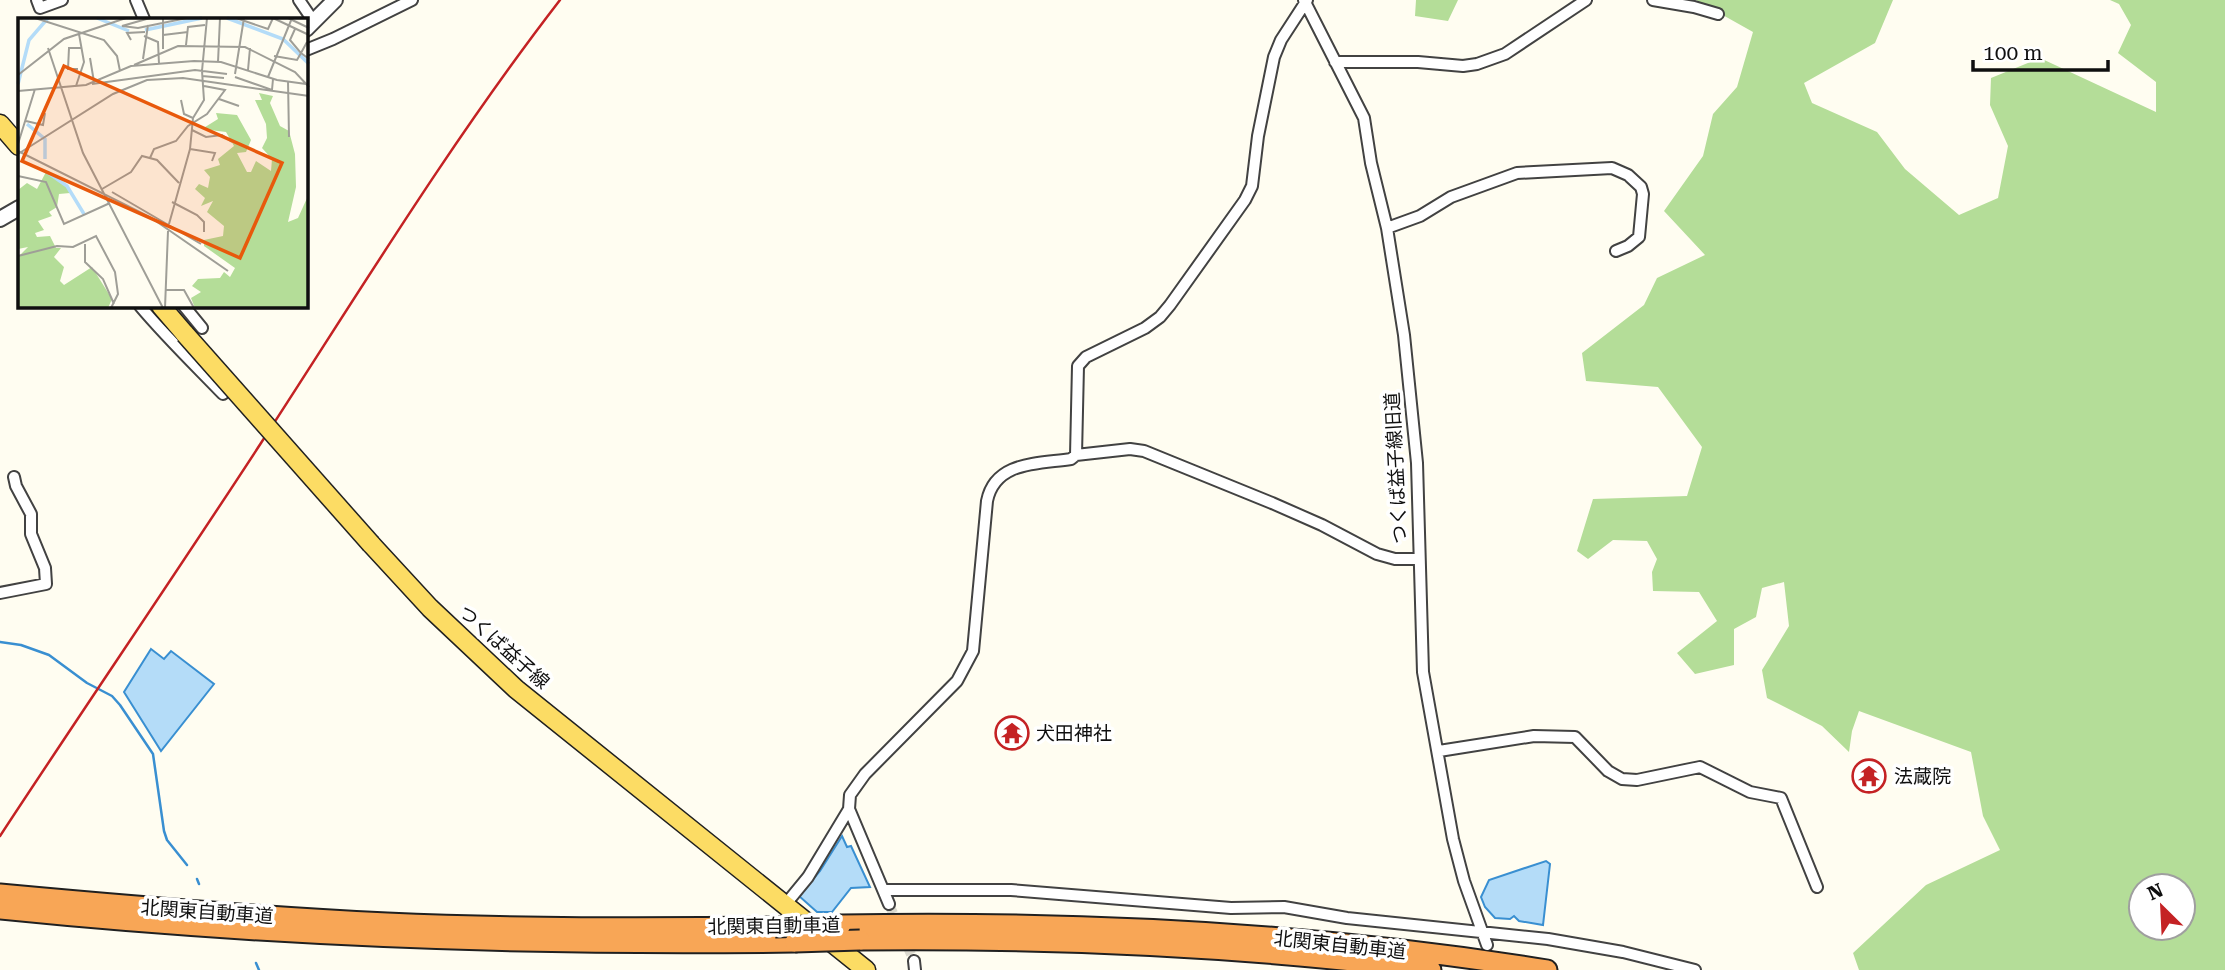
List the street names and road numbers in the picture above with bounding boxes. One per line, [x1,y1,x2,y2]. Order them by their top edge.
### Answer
street label: つくば益子線旧道 [1381,391,1411,545]
street label: つくば益子線 [454,600,554,694]
street label: 北関東自動車道 [140,896,274,928]
street label: 北関東自動車道 [707,913,841,939]
street label: 北関東自動車道 [1273,927,1407,963]

